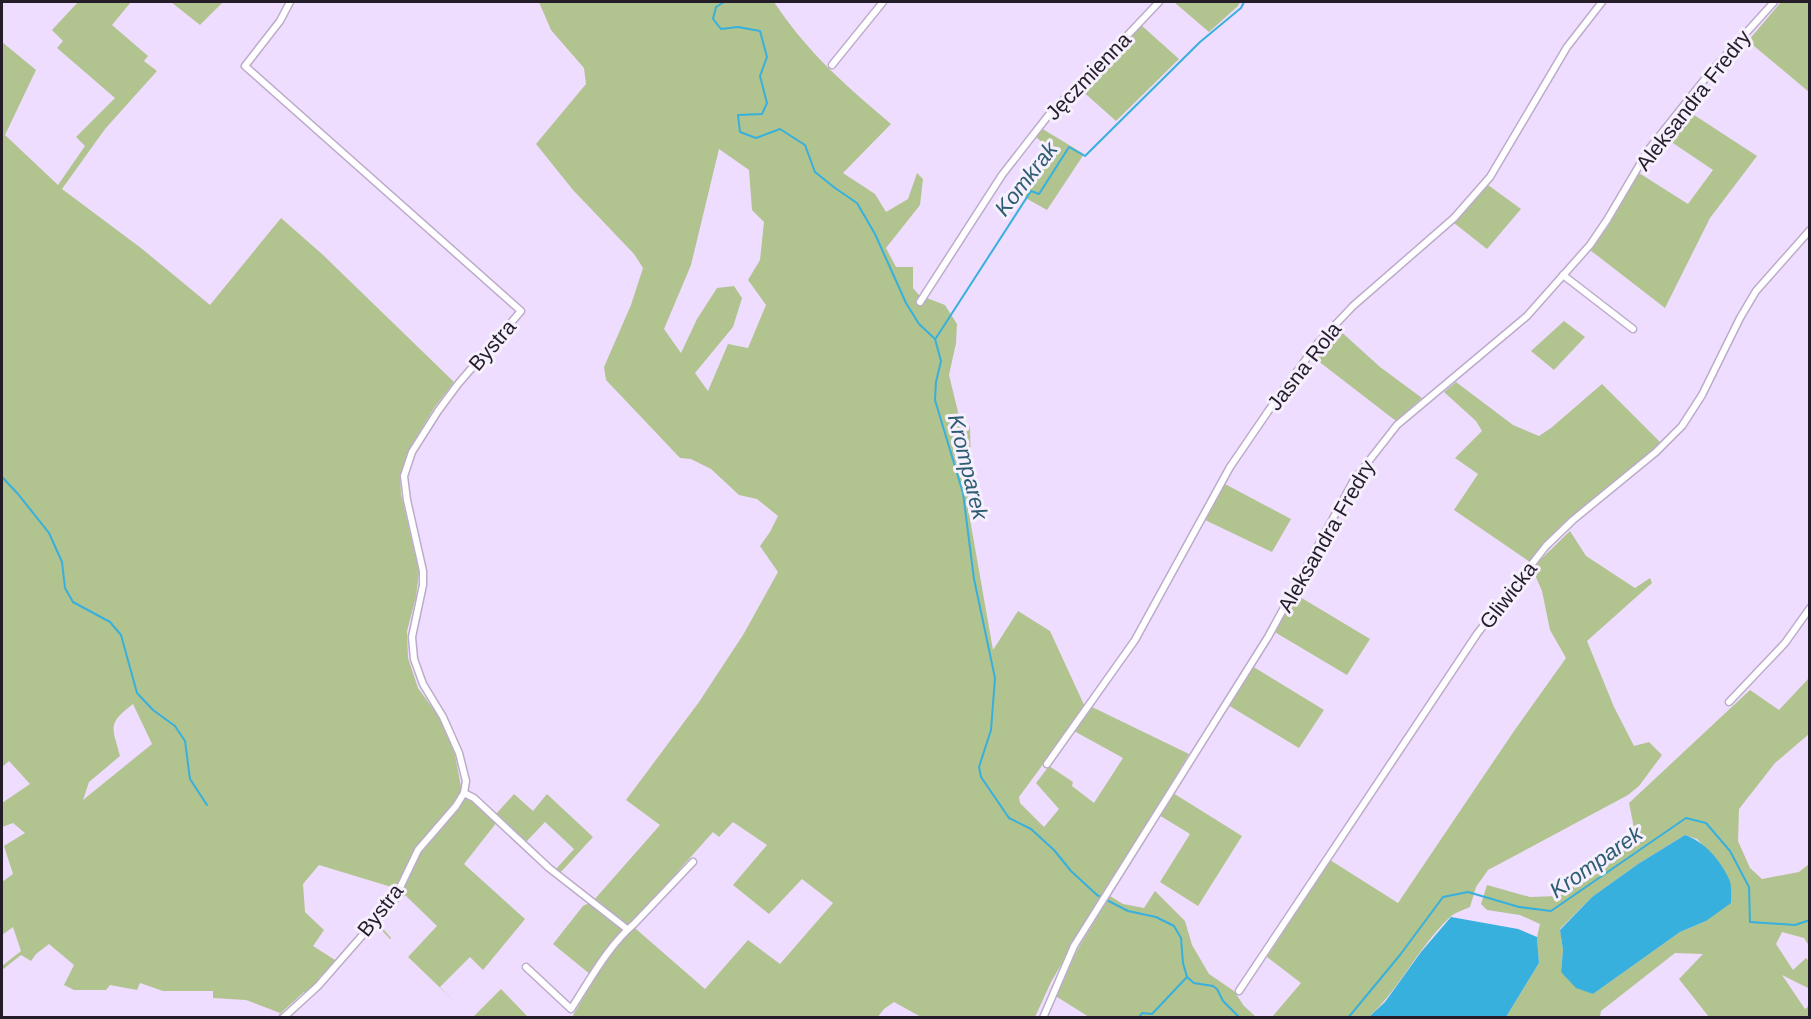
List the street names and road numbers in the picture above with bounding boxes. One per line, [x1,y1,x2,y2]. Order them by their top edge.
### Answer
street label: Aleksandra Fredry [1631,25,1755,175]
street label: Jęczmienna [1041,27,1135,124]
street label: Bystra [464,315,520,375]
street label: Jasna Rola [1263,317,1346,414]
street label: Aleksandra Fredry [1273,456,1379,616]
street label: Gliwicka [1475,557,1541,633]
street label: Bystra [353,879,408,941]

